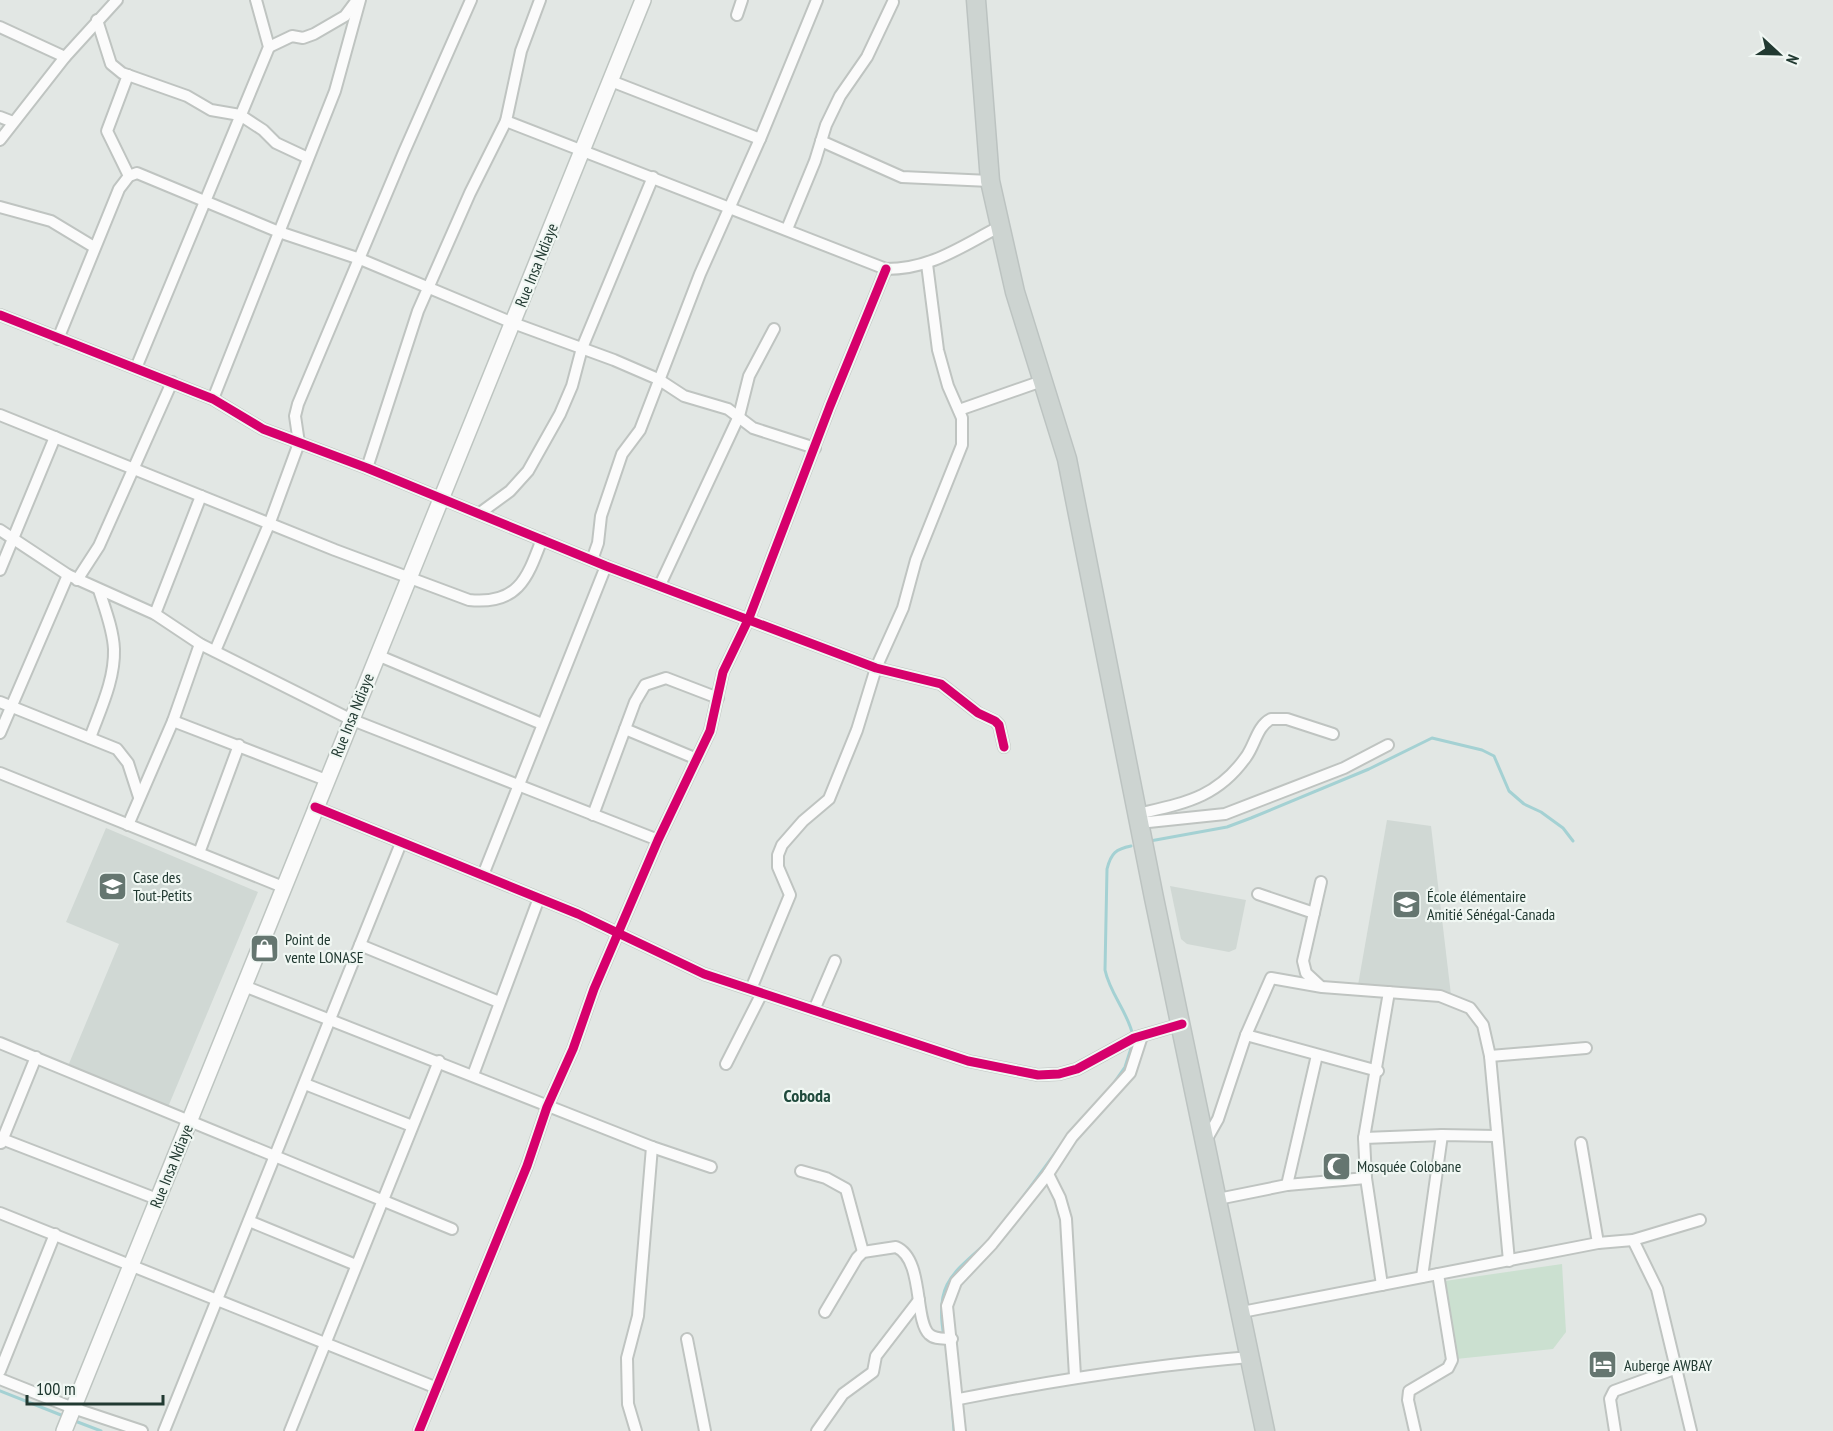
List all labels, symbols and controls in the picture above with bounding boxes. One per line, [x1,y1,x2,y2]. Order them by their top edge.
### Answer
north arrow [1749,24,1809,84]
text: N [1782,52,1804,67]
street label: Rue Insa Ndiaye [510,220,562,310]
street label: Rue Insa Ndiaye [326,670,378,760]
place label: Case des Tout-Petits [133,867,192,905]
school or university icon: Case des Tout-Petits [96,870,128,902]
place label: École élémentaire Amitié Sénégal-Canada [1427,886,1555,924]
school or university icon: École élémentaire Amitié Sénégal-Canada [1390,889,1422,921]
place label: Point de vente LONASE [285,929,364,967]
shop icon: Point de vente LONASE [248,932,280,964]
district label: Coboda [783,1084,831,1107]
street label: Rue Insa Ndiaye [145,1121,197,1211]
mosque icon: Mosquée Colobane [1320,1150,1352,1182]
place label: Mosquée Colobane [1357,1156,1461,1176]
hotel icon: Auberge AWBAY [1587,1349,1619,1381]
place label: Auberge AWBAY [1624,1355,1713,1375]
scale bar [27,1368,164,1406]
text: 100 m [36,1377,76,1400]

